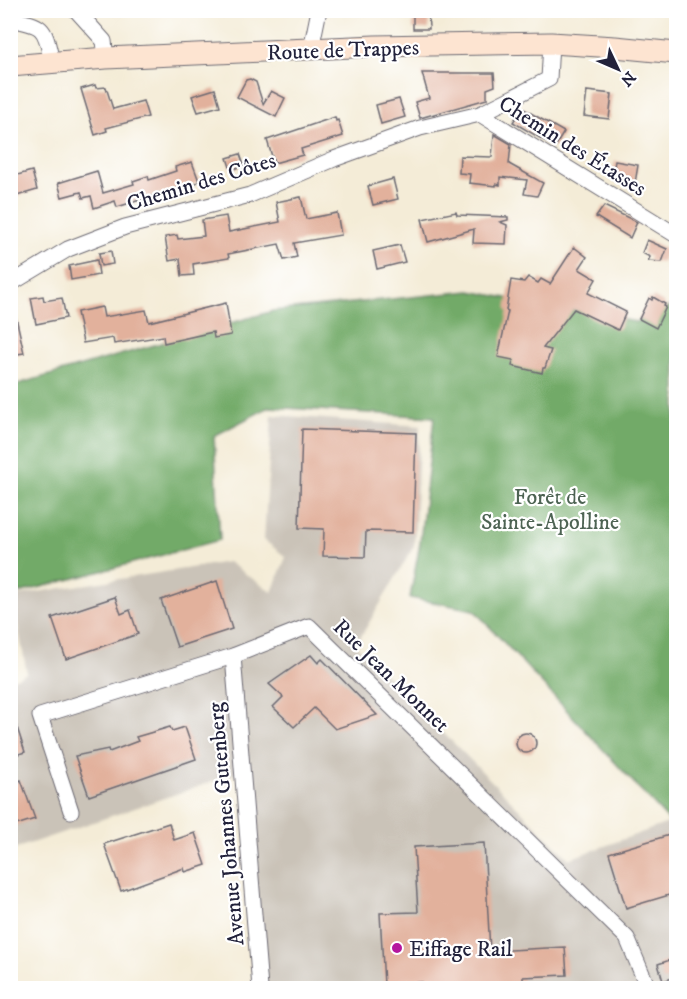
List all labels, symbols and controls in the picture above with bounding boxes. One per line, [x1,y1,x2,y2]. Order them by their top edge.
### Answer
street label: Route de Trappes [267,34,419,67]
north arrow [588,39,648,99]
text: N [616,67,640,90]
street label: Chemin des Étasses [493,90,651,202]
street label: Chemin des Côtes [124,147,279,218]
park label: Forêt de Sainte-Apolline [481,484,619,536]
street label: Rue Jean Monnet [327,614,455,738]
street label: Avenue Johannes Gutenberg [202,701,251,947]
place label: Eiffage Rail [409,936,513,963]
marker: Eiffage Rail [390,941,404,955]

